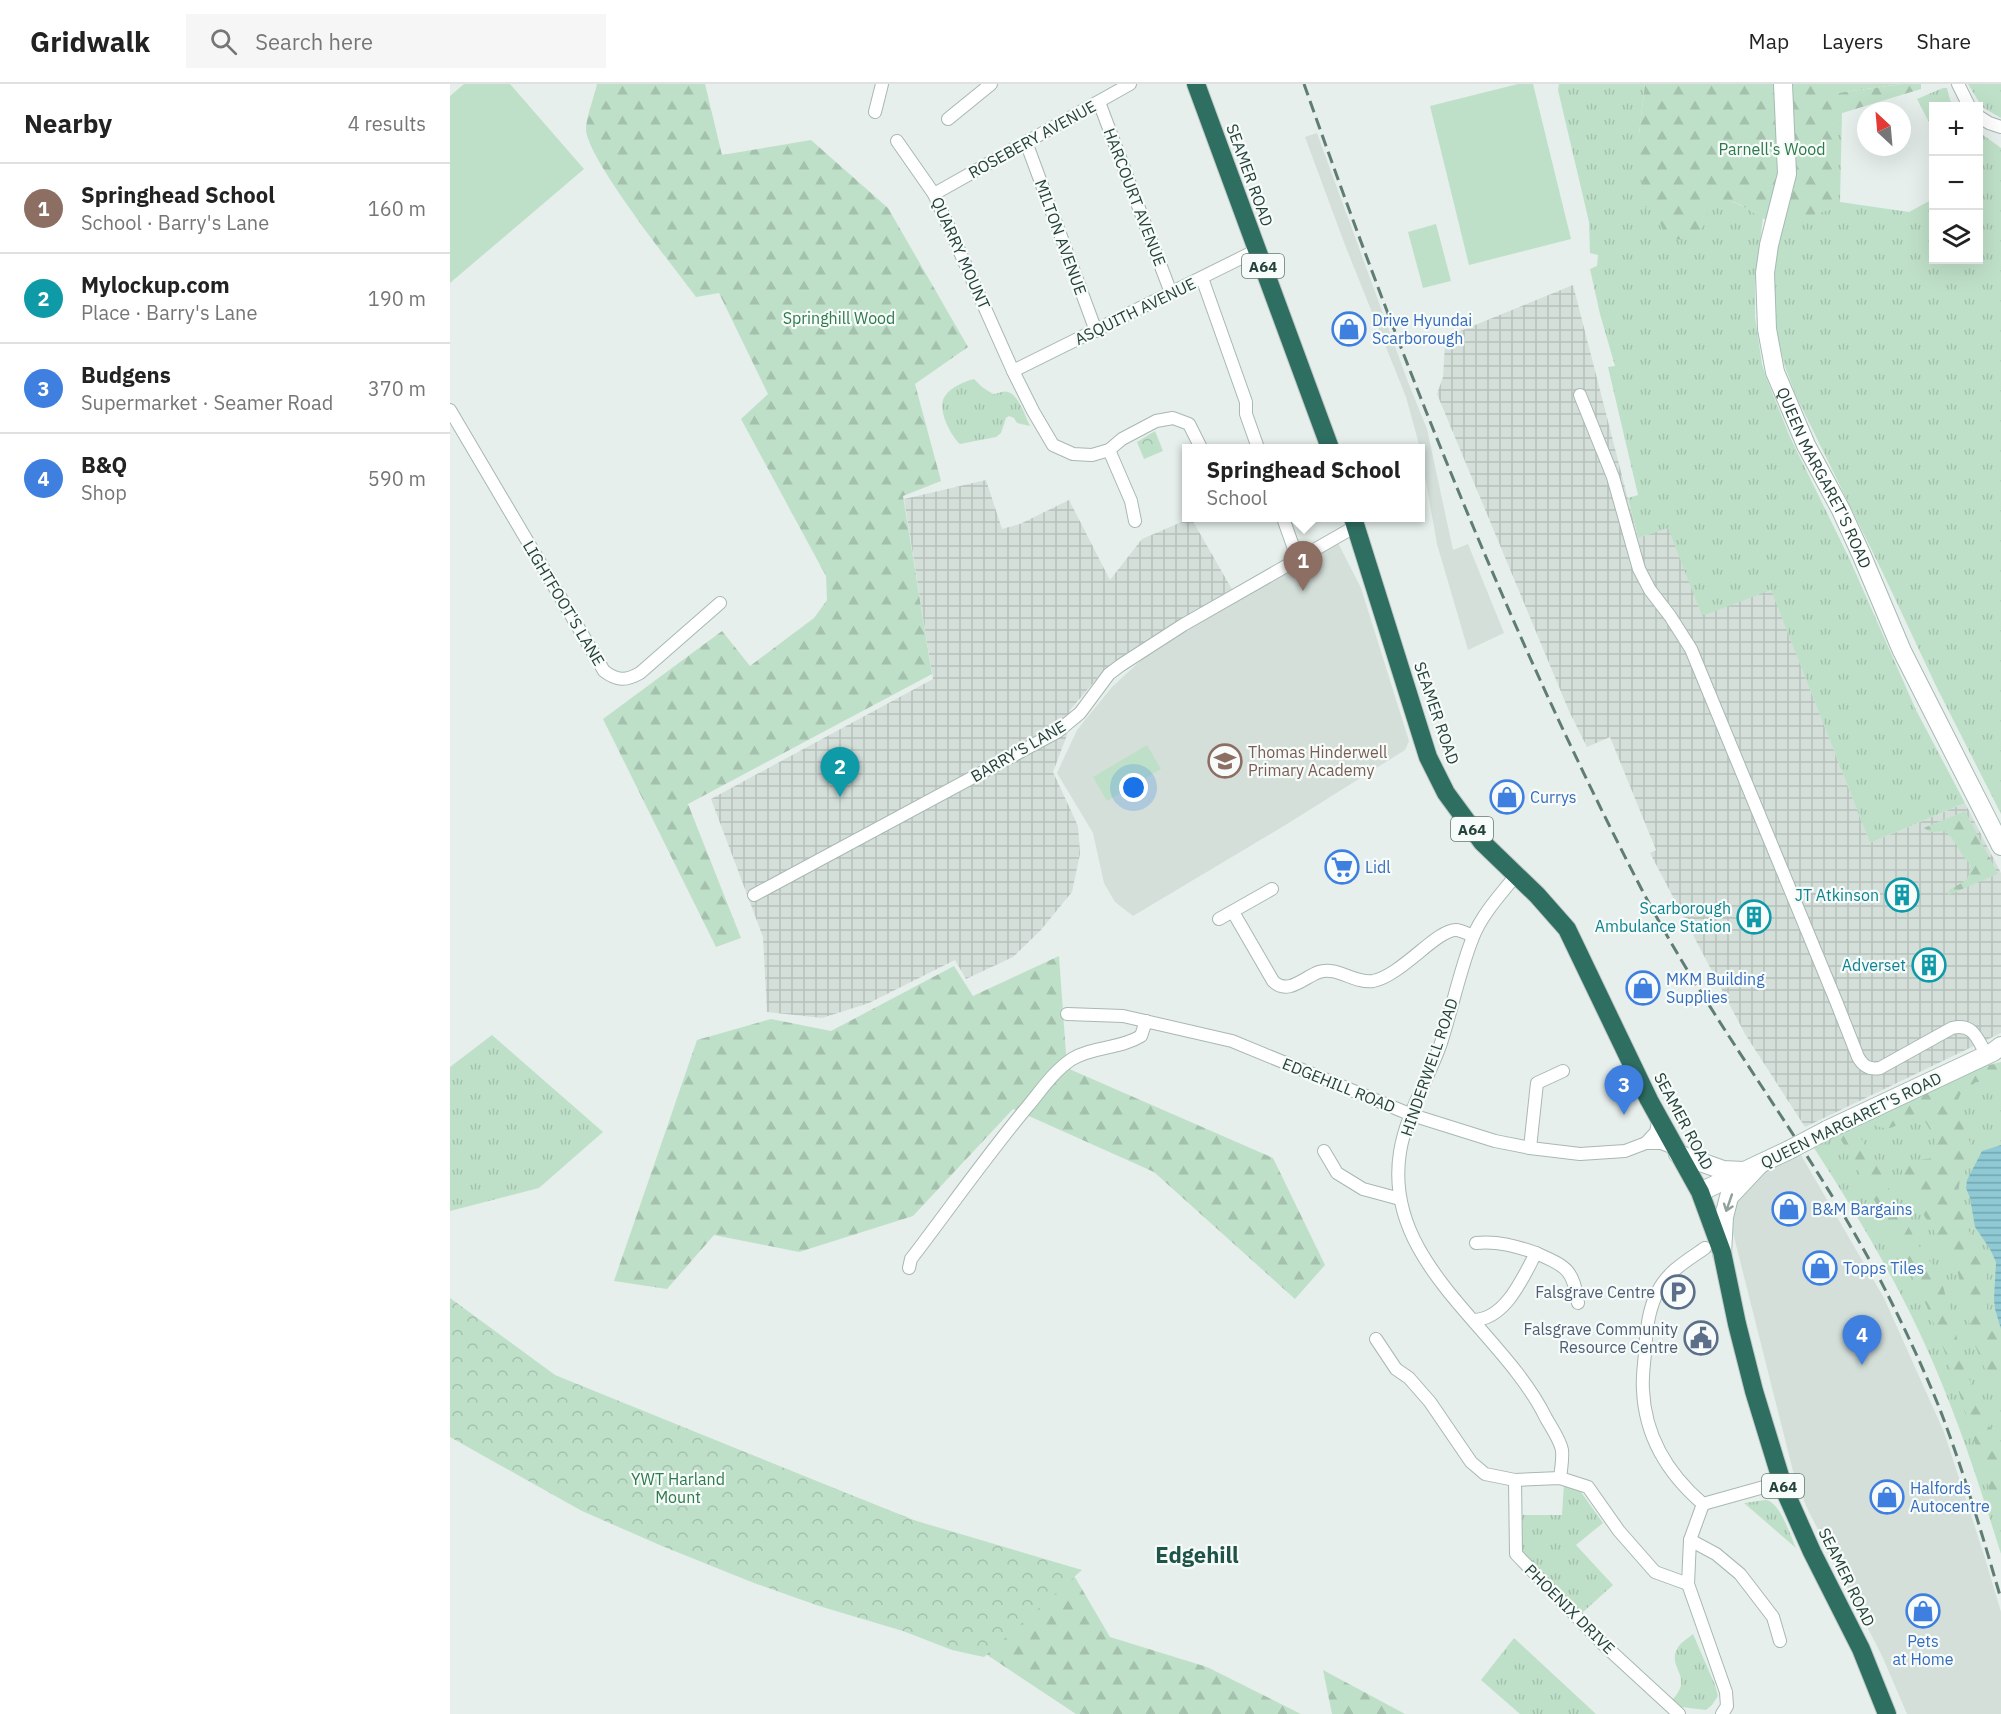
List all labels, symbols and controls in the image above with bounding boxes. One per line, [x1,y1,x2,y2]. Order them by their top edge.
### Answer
search box [186,14,606,68]
text: Gridwalk [30,23,150,60]
icon: search [207,25,240,58]
text: Search here [255,27,373,56]
text: Map [1749,27,1789,55]
text: Layers [1822,27,1884,55]
text: Share [1917,27,1971,55]
street label: ROSEBERY AVENUE [965,96,1099,182]
north arrow [1857,102,1911,156]
map controls [1929,102,1983,264]
button: + [1929,102,1983,156]
text: Nearby [24,106,112,140]
text: 4 results [348,110,426,137]
street label: SEAMER ROAD [1222,121,1278,229]
street label: HARCOURT AVENUE [1099,125,1171,269]
park label: Parnell's Wood [1718,139,1826,159]
button: − [1929,156,1983,210]
street label: MILTON AVENUE [1031,176,1091,298]
text: Springhead School [81,180,275,209]
street label: QUARRY MOUNT [927,194,995,312]
text: 1 [38,195,50,222]
text: 160 m [368,195,426,222]
text: School · Barry's Lane [81,209,269,236]
button: layers [1929,210,1983,264]
road number: A64 [1242,254,1284,278]
text: Mylockup.com [81,270,230,299]
street label: ASQUITH AVENUE [1071,273,1199,349]
text: 2 [38,285,50,312]
text: 190 m [368,285,426,312]
text: Place · Barry's Lane [81,299,257,326]
park label: Springhill Wood [783,308,895,328]
place label: Drive Hyundai Scarborough [1372,310,1472,348]
shop icon: Drive Hyundai Scarborough [1331,311,1367,347]
text: Budgens [81,360,171,389]
text: 3 [38,375,50,402]
text: 370 m [368,375,426,402]
street label: QUEEN MARGARET'S ROAD [1773,384,1876,571]
text: Supermarket · Seamer Road [81,389,333,416]
popup [1182,444,1425,522]
text: B&Q [81,450,127,479]
text: Springhead School [1207,455,1400,484]
text: 4 [38,465,50,492]
text: 590 m [368,465,426,492]
text: Shop [81,479,127,506]
text: School [1207,484,1267,511]
street label: LIGHTFOOT'S LANE [519,537,609,669]
pin: 1 [1284,542,1322,591]
street label: SEAMER ROAD [1410,659,1464,767]
street label: BARRY'S LANE [967,716,1069,786]
place label: Thomas Hinderwell Primary Academy [1248,742,1387,780]
school or university icon: Thomas Hinderwell Primary Academy [1207,743,1243,779]
pin: 2 [820,748,860,797]
your location [1119,773,1148,802]
shop icon: Currys [1489,779,1525,815]
place label: Currys [1530,787,1577,807]
road number: A64 [1451,817,1493,841]
supermarket icon: Lidl [1324,849,1360,885]
place label: Lidl [1365,857,1391,877]
building icon: JT Atkinson [1884,877,1920,913]
place label: JT Atkinson [1795,885,1879,905]
place label: Scarborough Ambulance Station [1595,898,1731,936]
building icon: Scarborough Ambulance Station [1736,899,1772,935]
building icon: Adverset [1911,947,1947,983]
place label: Adverset [1842,955,1906,975]
place label: MKM Building Supplies [1666,969,1765,1007]
shop icon: MKM Building Supplies [1625,970,1661,1006]
street label: HINDERWELL ROAD [1396,995,1462,1139]
street label: EDGEHILL ROAD [1280,1053,1398,1117]
pin: 3 [1604,1066,1644,1115]
street label: QUEEN MARGARET'S ROAD [1757,1067,1945,1173]
street label: SEAMER ROAD [1650,1069,1718,1173]
shop icon: B&M Bargains [1771,1191,1807,1227]
one-way arrow [1722,1194,1733,1212]
place label: B&M Bargains [1812,1199,1913,1219]
shop icon: Topps Tiles [1802,1250,1838,1286]
place label: Topps Tiles [1843,1258,1924,1278]
parking icon: Falsgrave Centre [1660,1274,1696,1310]
place label: Falsgrave Centre [1535,1282,1655,1302]
pin: 4 [1842,1316,1882,1365]
place label: Falsgrave Community Resource Centre [1524,1319,1678,1357]
public building icon: Falsgrave Community Resource Centre [1683,1320,1719,1356]
park label: YWT Harland Mount [631,1469,725,1507]
road number: A64 [1762,1474,1804,1498]
place label: Halfords Autocentre [1910,1478,1990,1516]
shop icon: Halfords Autocentre [1869,1479,1905,1515]
street label: SEAMER ROAD [1814,1524,1880,1630]
district label: Edgehill [1155,1540,1239,1569]
street label: PHOENIX DRIVE [1521,1560,1619,1658]
shop icon: Pets at Home [1905,1593,1941,1629]
place label: Pets at Home [1893,1631,1954,1669]

